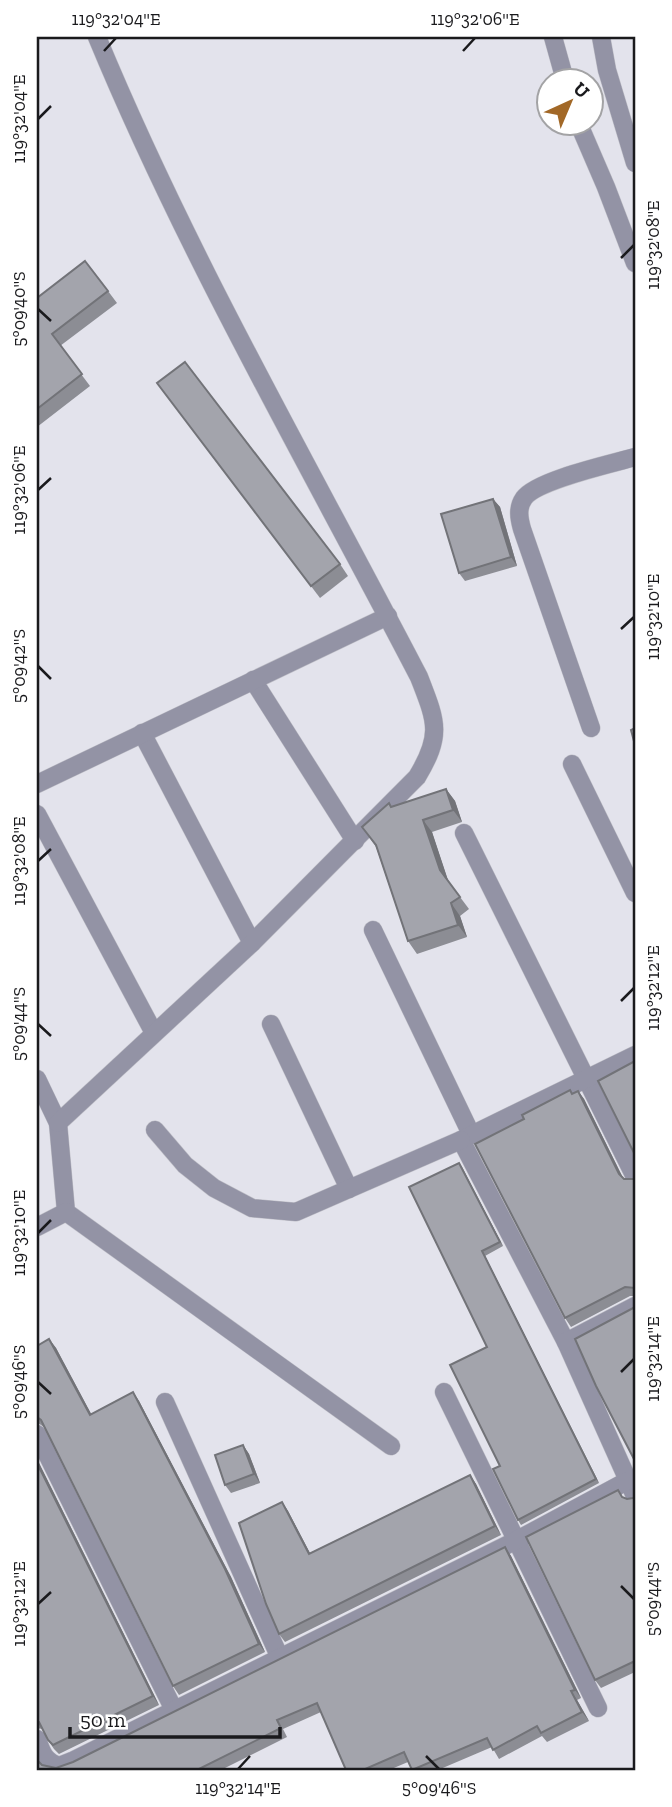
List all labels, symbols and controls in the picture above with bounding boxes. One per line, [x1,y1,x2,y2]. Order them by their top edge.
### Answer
text: 119°32'04"E [72,8,160,30]
text: 119°32'06"E [430,8,520,30]
north arrow [536,66,606,136]
text: 119°32'04"E [8,75,30,163]
text: U [569,77,595,103]
text: 119°32'08"E [642,200,664,290]
text: 5°09'40"S [8,271,30,347]
text: 119°32'06"E [8,445,30,535]
text: 119°32'10"E [642,574,664,660]
text: 5°09'42"S [8,629,30,703]
text: 119°32'08"E [8,816,30,906]
text: 119°32'12"E [642,945,664,1031]
text: 5°09'44"S [8,987,30,1061]
text: 119°32'10"E [8,1190,30,1276]
text: 119°32'14"E [642,1316,664,1402]
text: 5°09'46"S [8,1345,30,1419]
text: 119°32'12"E [8,1561,30,1647]
text: 5°09'44"S [642,1562,664,1636]
scale bar [70,1695,280,1739]
text: 50 m [80,1707,126,1732]
text: 119°32'14"E [195,1777,281,1799]
text: 5°09'46"S [402,1777,476,1799]

